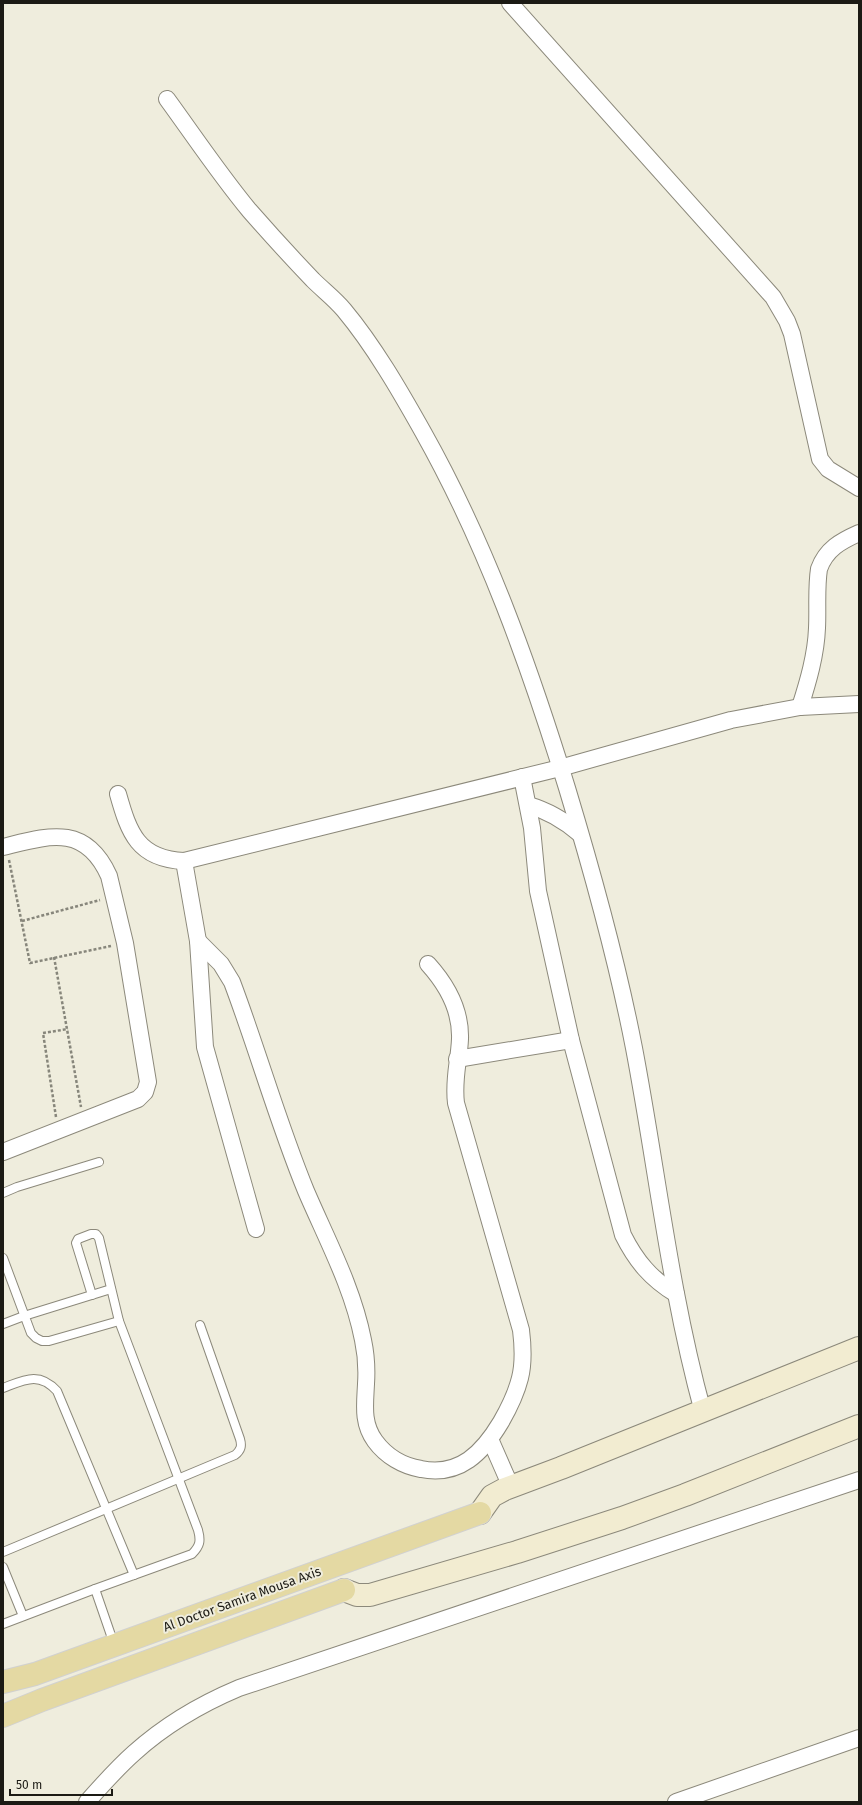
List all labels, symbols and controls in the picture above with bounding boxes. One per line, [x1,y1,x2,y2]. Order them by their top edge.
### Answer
street label: Al Doctor Samira Mousa Axis [161,1563,323,1635]
scale bar [10,1771,112,1797]
text: 50 m [16,1778,42,1792]

